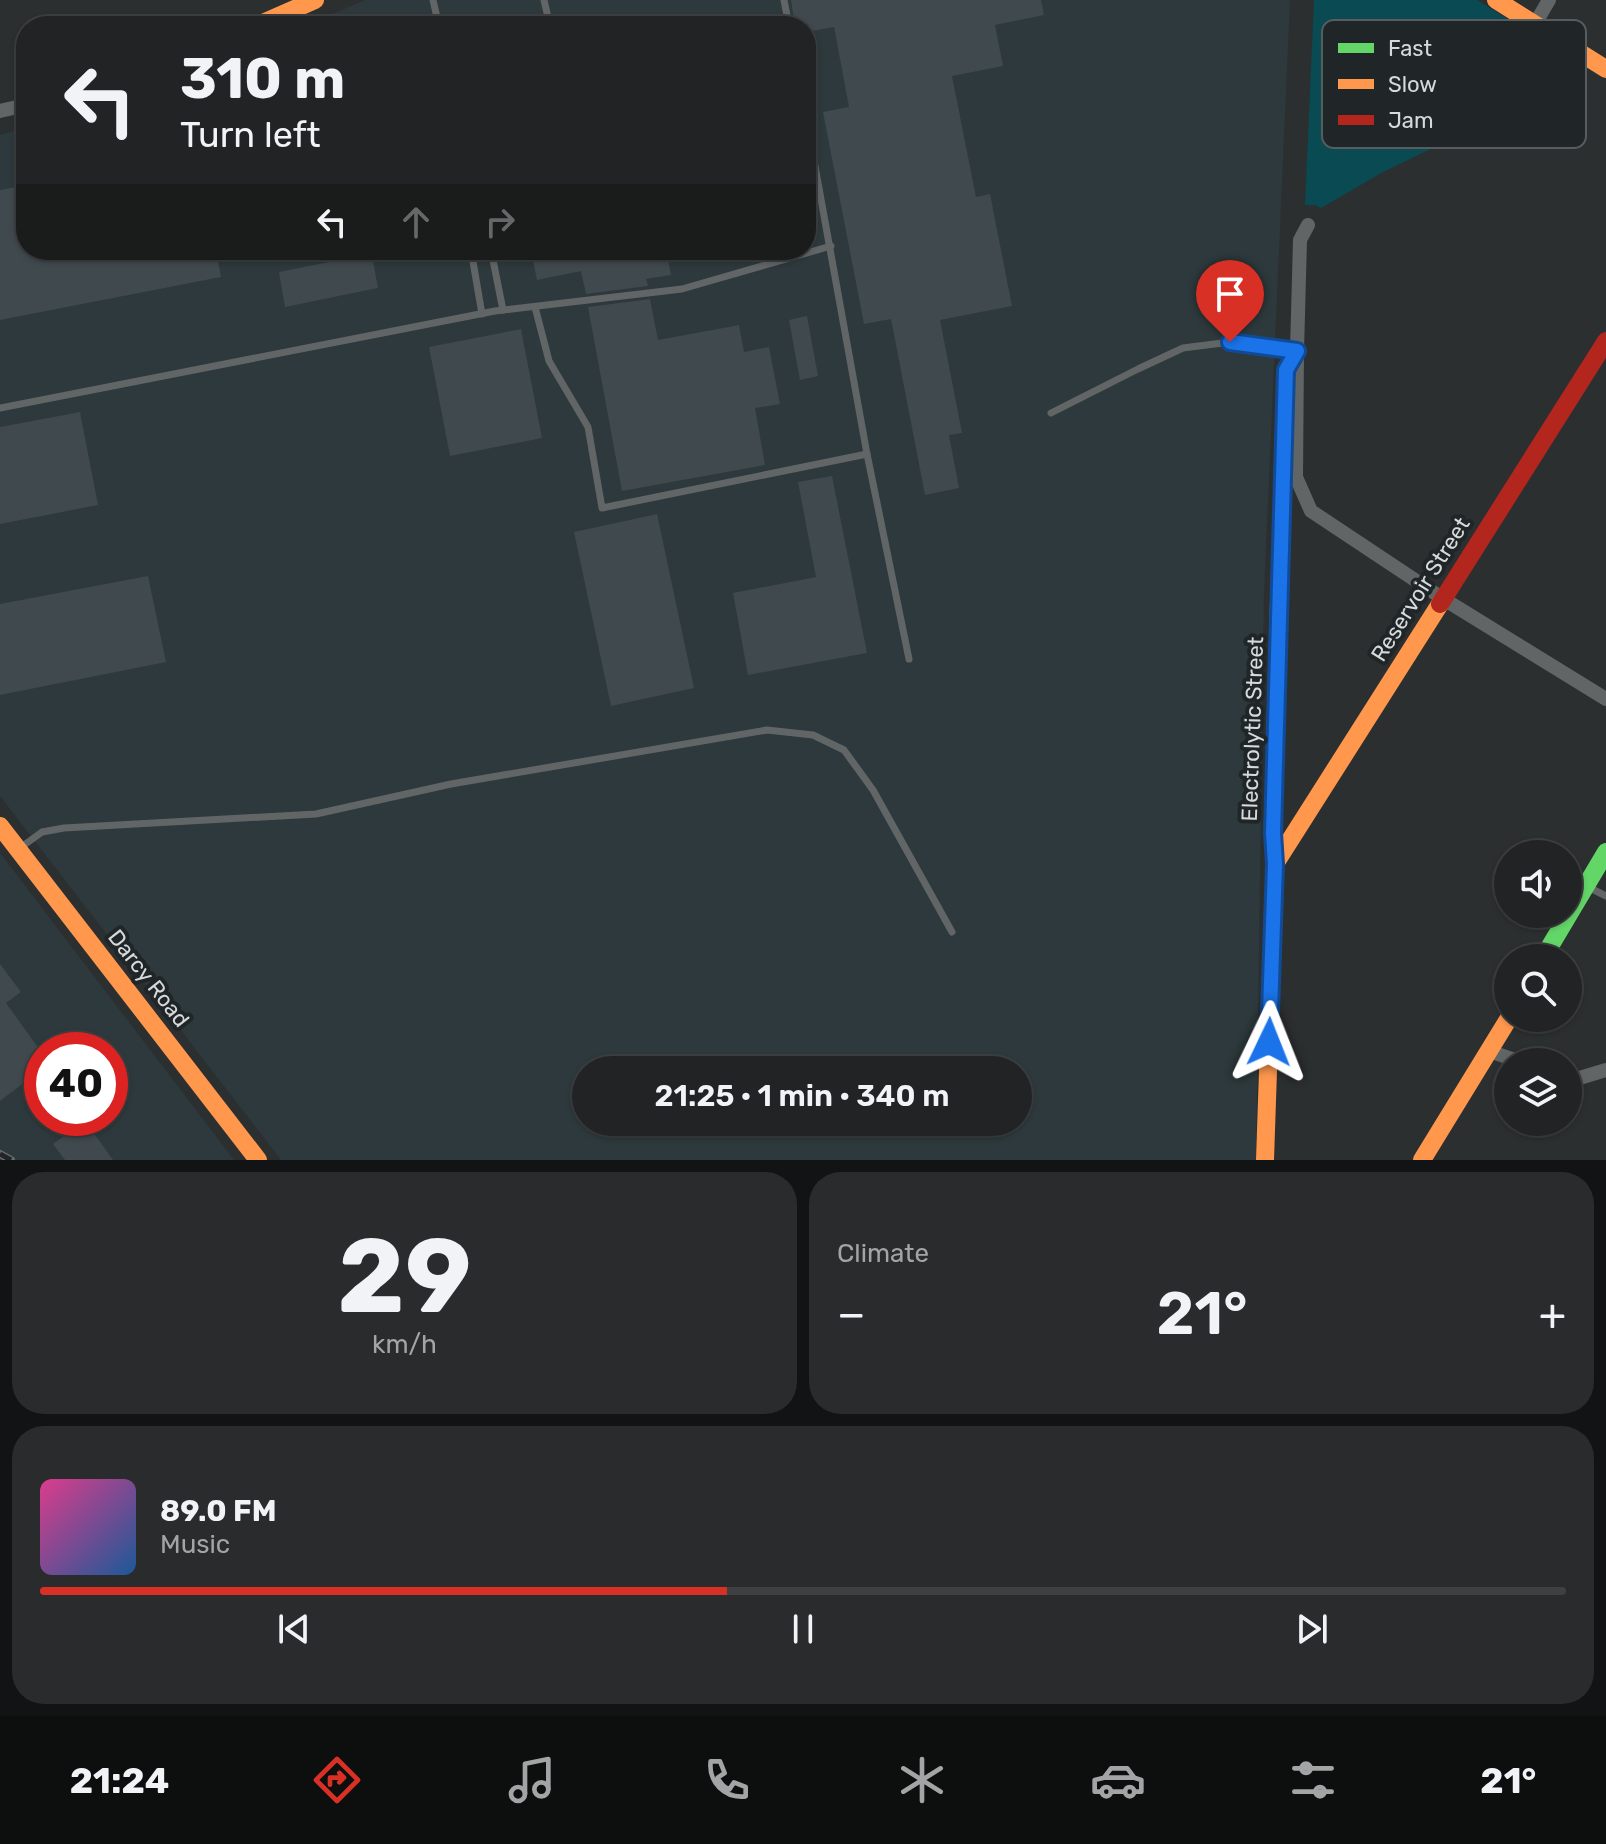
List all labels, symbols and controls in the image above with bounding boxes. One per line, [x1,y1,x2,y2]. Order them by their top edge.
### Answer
legend [1322,20,1586,148]
text: Fast [1388,35,1433,62]
text: 310 m [180,46,345,112]
icon: left [48,48,152,152]
text: Slow [1388,71,1437,98]
text: Jam [1388,107,1434,134]
text: Turn left [180,113,321,156]
icon: left [310,200,354,244]
icon: ahead [394,200,438,244]
icon: right [478,200,522,244]
pin [1196,260,1264,342]
icon: arrive [1208,272,1252,316]
street label: Reservoir Street [1365,512,1476,666]
street label: Electrolytic Street [1236,636,1269,822]
map controls [1494,840,1582,1136]
button: sound [1494,840,1582,928]
street label: Darcy Road [102,924,195,1032]
button: search [1494,944,1582,1032]
position arrow [1227,1000,1311,1084]
speed limit sign: 40 [24,1032,128,1136]
button: layers [1494,1048,1582,1136]
text: 21:25 · 1 min · 340 m [655,1078,949,1114]
text: 29 [337,1215,472,1338]
text: Climate [837,1238,929,1269]
text: 21° [1157,1278,1248,1349]
text: − [837,1288,866,1340]
text: + [1539,1288,1566,1340]
text: km/h [372,1329,437,1360]
text: 89.0 FM [160,1493,276,1529]
text: Music [160,1529,230,1560]
icon: previous [272,1607,316,1651]
icon: pause [781,1607,825,1651]
icon: next [1290,1607,1334,1651]
icon: directions [309,1752,365,1808]
icon: music [504,1752,560,1808]
icon: phone [699,1752,755,1808]
icon: climate [894,1752,950,1808]
icon: car [1090,1752,1146,1808]
icon: filters [1285,1752,1341,1808]
text: 21:24 [70,1759,169,1802]
text: 21° [1480,1759,1536,1802]

